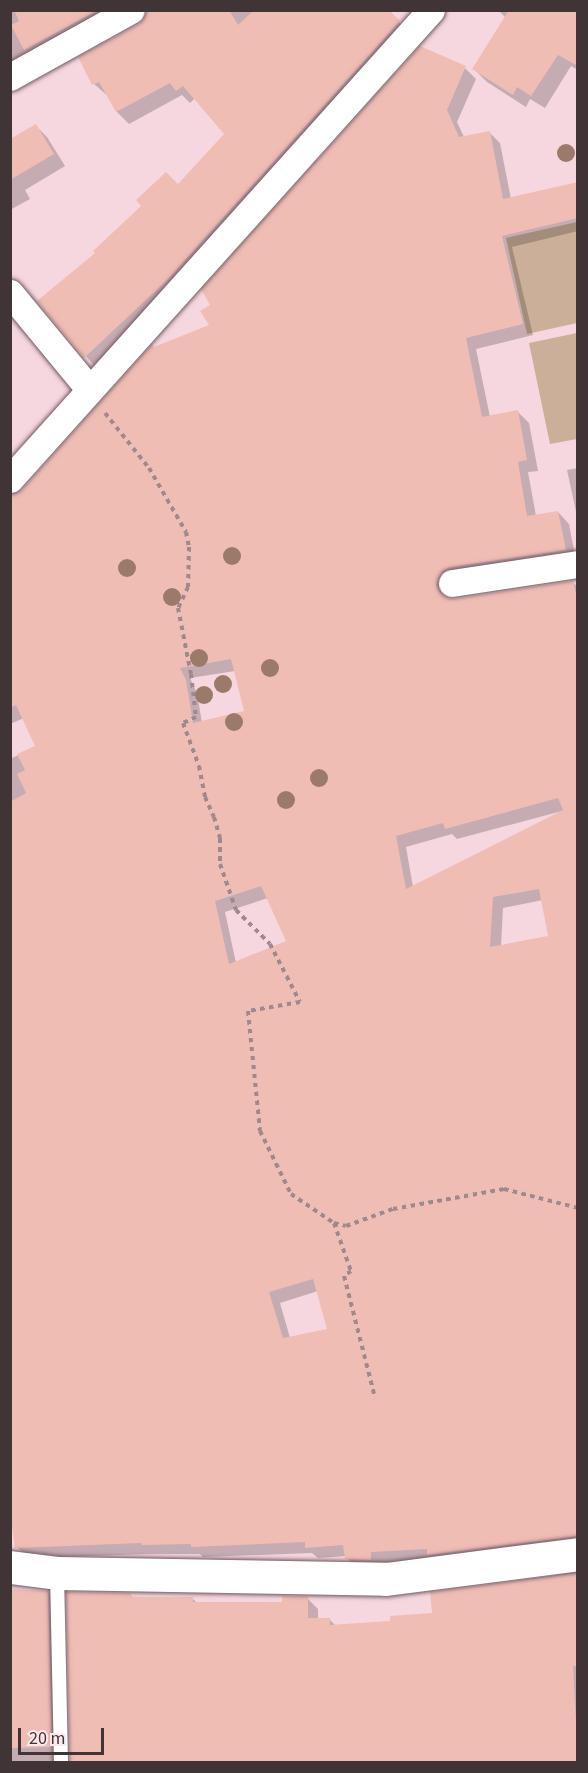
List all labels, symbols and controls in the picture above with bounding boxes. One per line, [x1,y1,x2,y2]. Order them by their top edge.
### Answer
scale bar [21,1716,106,1754]
text: 20 m [29,1726,65,1751]

